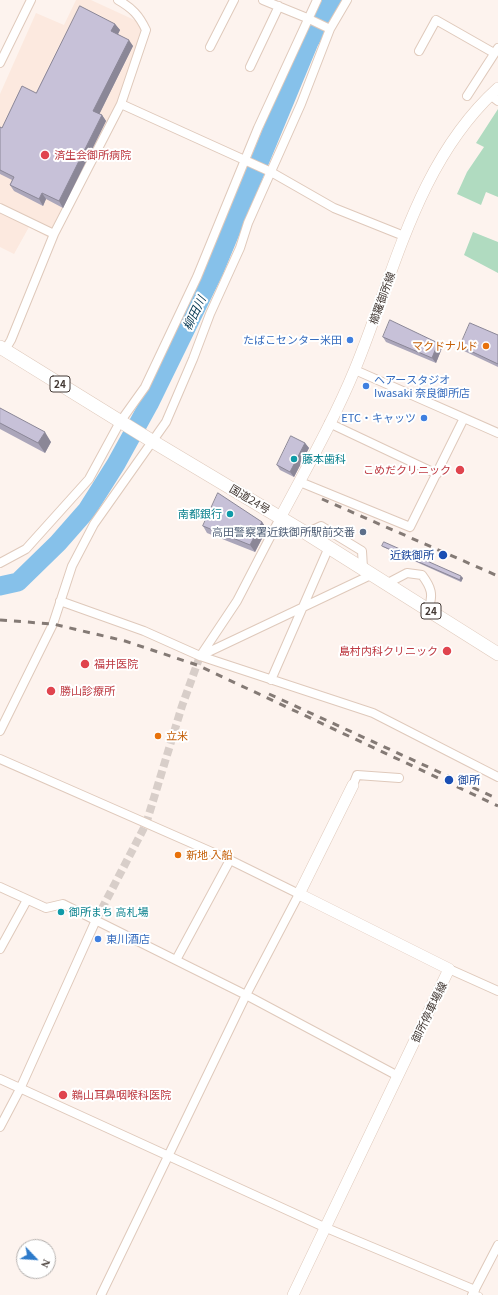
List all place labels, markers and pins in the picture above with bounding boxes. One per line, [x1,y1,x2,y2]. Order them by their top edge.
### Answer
place label: 済生会御所病院 [54,148,131,162]
marker: 済生会御所病院 [39,149,51,161]
place label: たばこセンター米田 [243,333,342,347]
marker: たばこセンター米田 [345,335,355,345]
place label: マクドナルド [412,339,478,353]
marker: マクドナルド [481,341,491,351]
place label: ヘアースタジオ Iwasaki 奈良御所店 [374,373,470,399]
marker: ヘアースタジオ Iwasaki 奈良御所店 [361,381,371,391]
place label: ETC・キャッツ [341,411,416,425]
marker: ETC・キャッツ [419,413,429,423]
place label: 藤本歯科 [302,452,346,466]
marker: 藤本歯科 [289,454,299,464]
place label: こめだクリニック [363,463,451,477]
marker: こめだクリニック [454,464,466,476]
place label: 南都銀行 [178,507,222,521]
marker: 南都銀行 [225,509,235,519]
place label: 高田警察署近鉄御所駅前交番 [212,525,355,539]
marker: 高田警察署近鉄御所駅前交番 [358,527,368,537]
place label: 近鉄御所 [390,548,434,562]
marker: 近鉄御所 [437,549,449,561]
place label: 島村内科クリニック [339,644,438,658]
marker: 島村内科クリニック [441,645,453,657]
place label: 福井医院 [94,657,138,671]
marker: 福井医院 [79,658,91,670]
place label: 勝山診療所 [60,684,115,698]
marker: 勝山診療所 [45,685,57,697]
place label: 立米 [166,729,188,743]
marker: 立米 [153,731,163,741]
place label: 御所 [458,773,480,787]
marker: 御所 [443,774,455,786]
place label: 新地 入船 [186,848,232,862]
marker: 新地 入船 [173,850,183,860]
place label: 御所まち 高札場 [69,905,148,919]
marker: 御所まち 高札場 [56,907,66,917]
place label: 東川酒店 [106,932,150,946]
marker: 東川酒店 [93,934,103,944]
place label: 鵜山耳鼻咽喉科医院 [72,1088,171,1102]
marker: 鵜山耳鼻咽喉科医院 [57,1089,69,1101]

